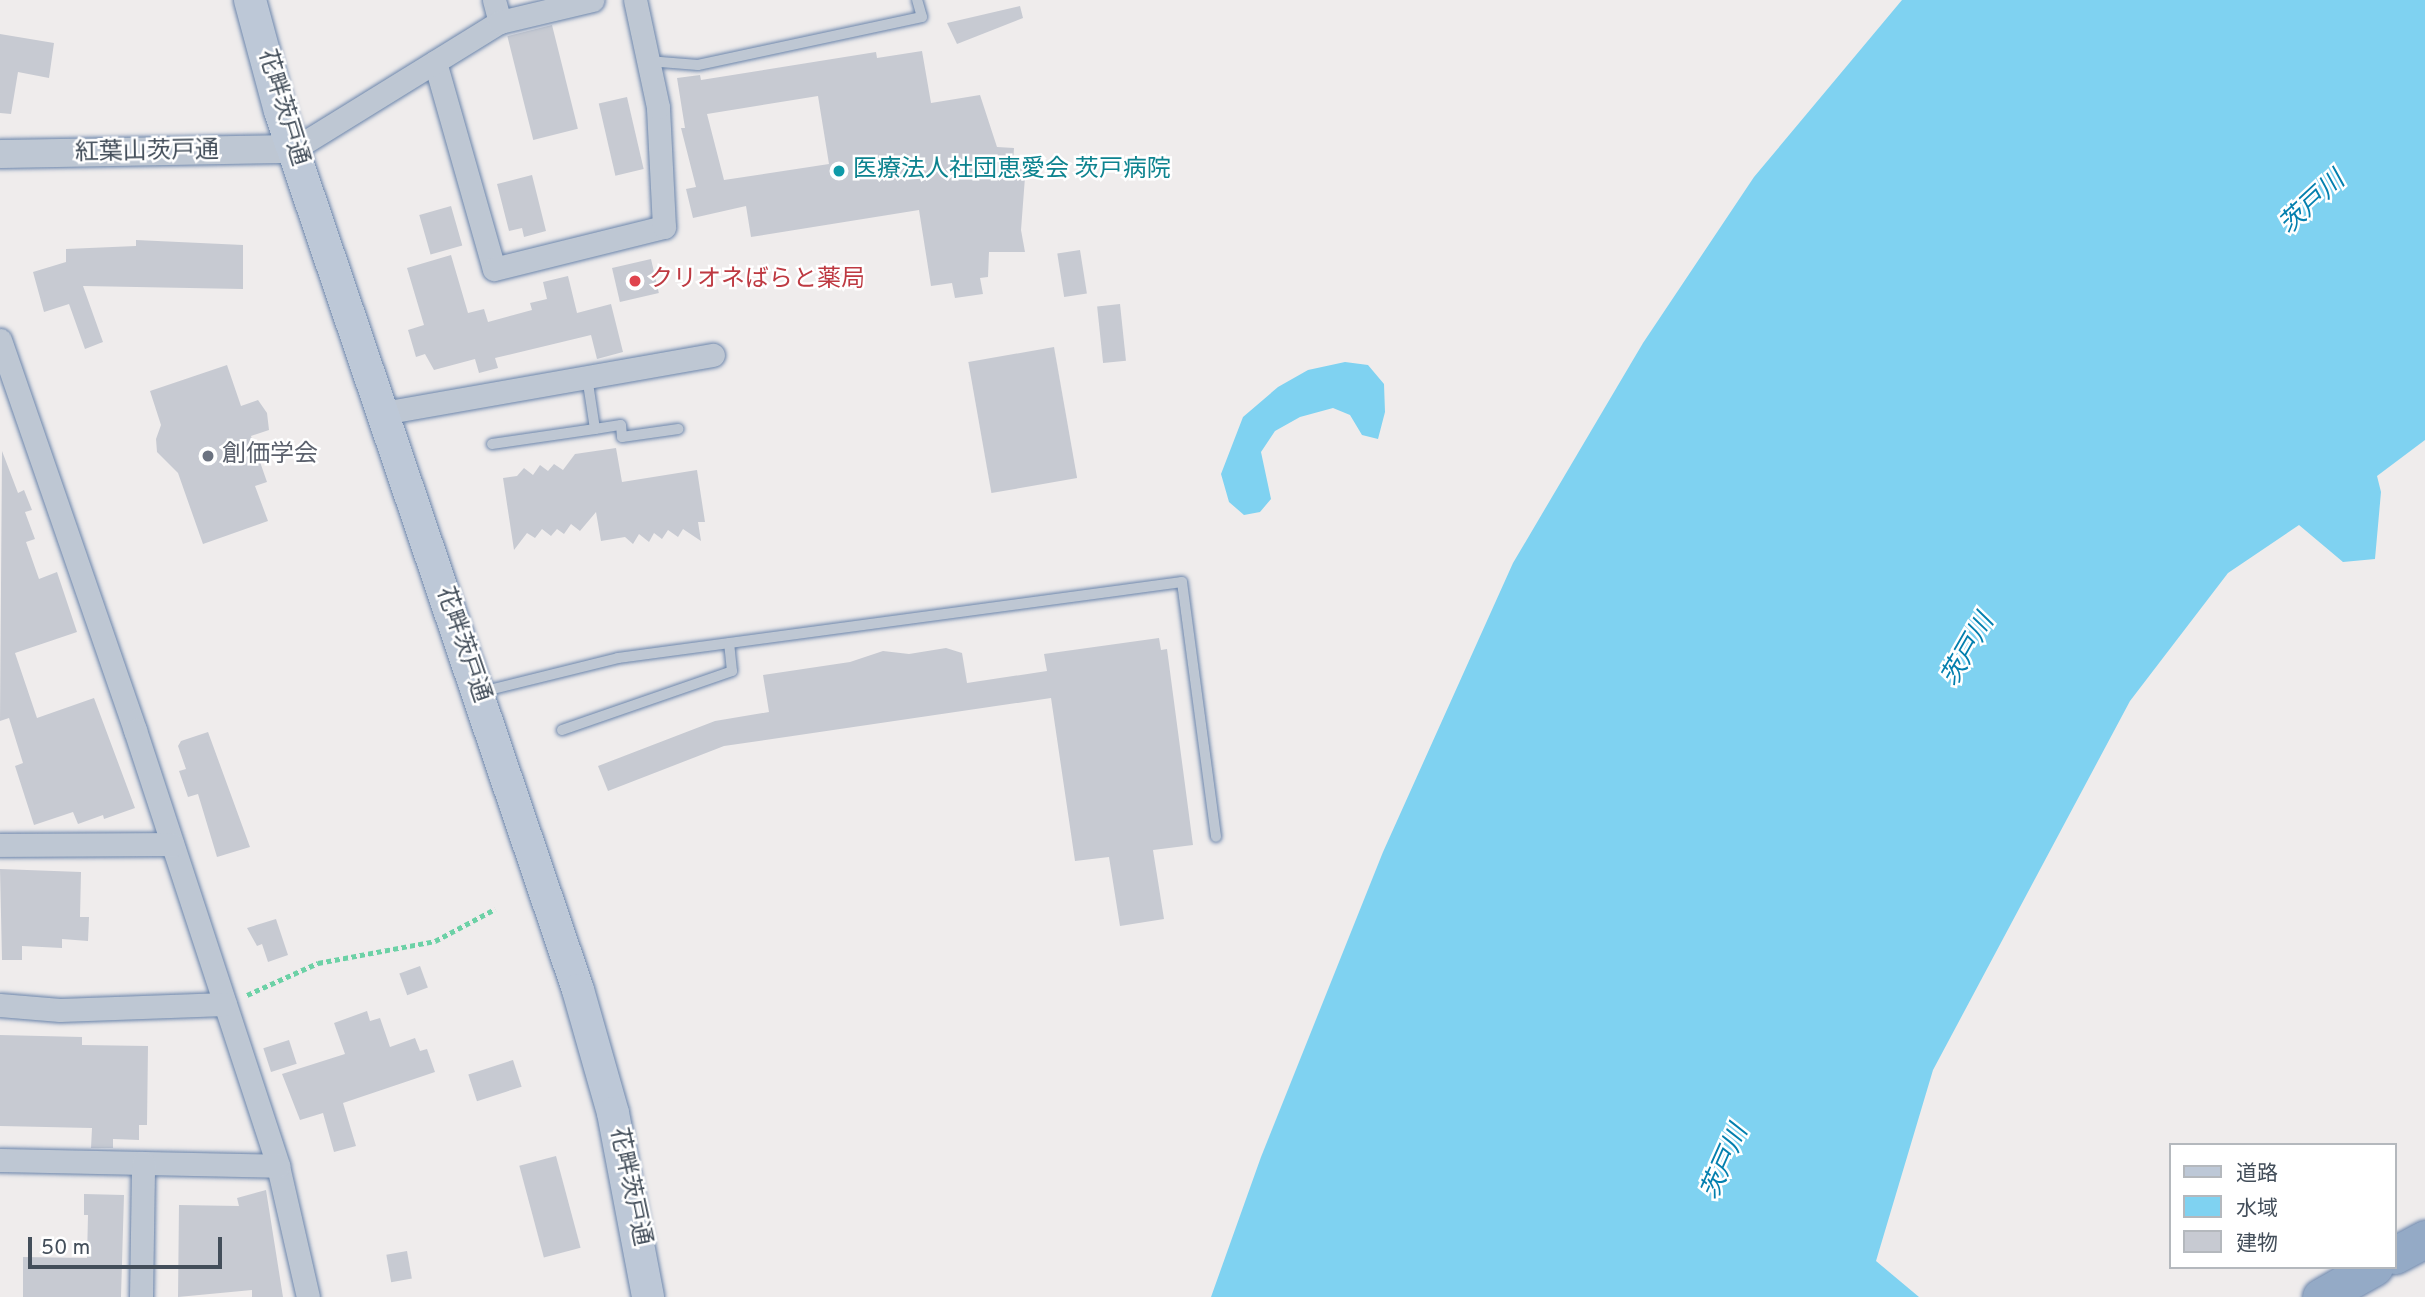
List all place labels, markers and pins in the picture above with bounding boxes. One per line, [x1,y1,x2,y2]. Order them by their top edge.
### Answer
place label: 医療法人社団恵愛会 茨戸病院 [853,157,1171,185]
marker: 医療法人社団恵愛会 茨戸病院 [831,163,847,179]
place label: クリオネばらと薬局 [649,267,865,295]
marker: クリオネばらと薬局 [627,273,643,289]
place label: 創価学会 [222,442,318,470]
marker: 創価学会 [200,448,216,464]

